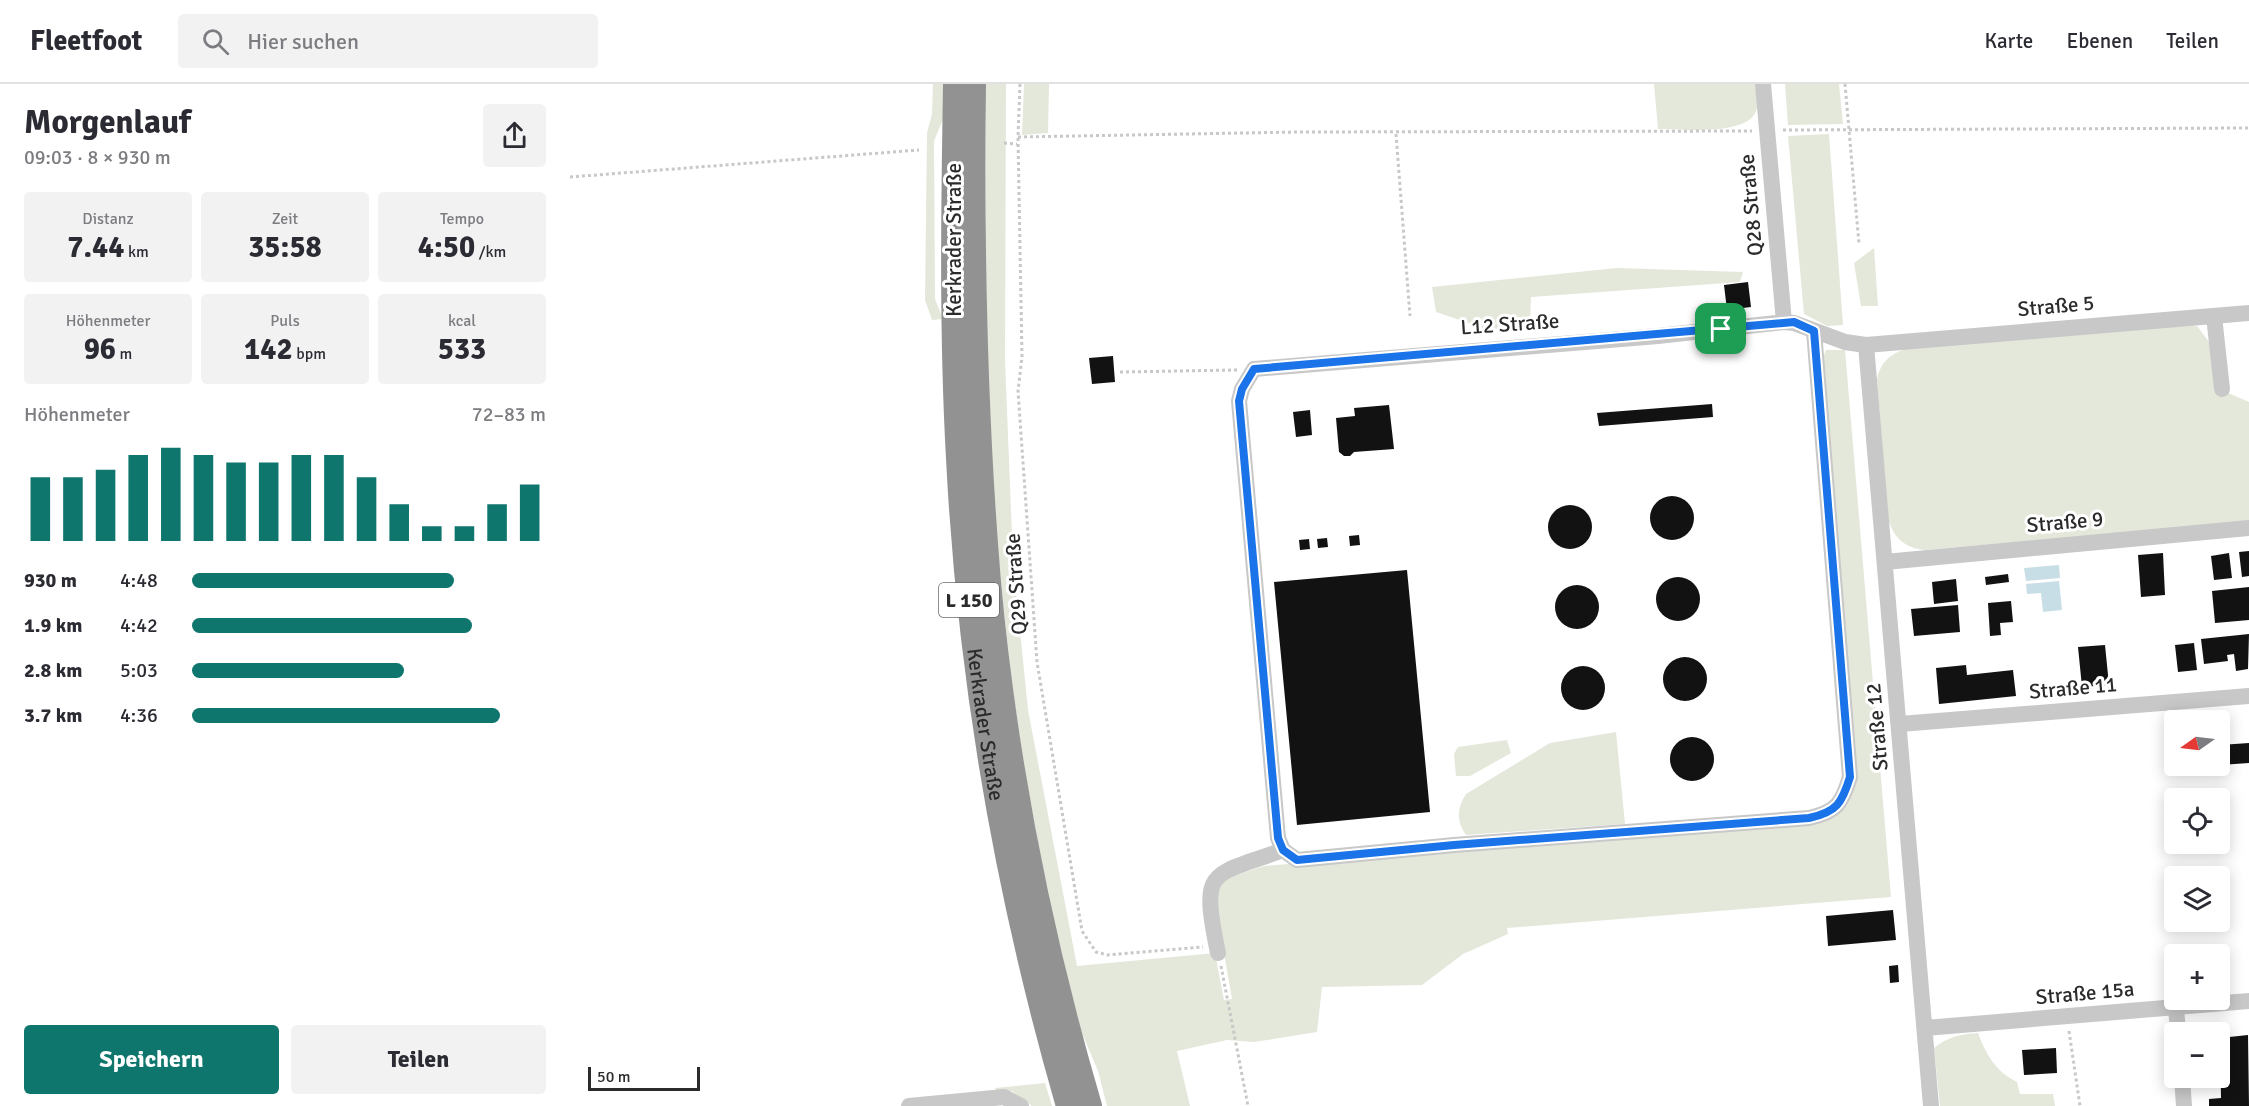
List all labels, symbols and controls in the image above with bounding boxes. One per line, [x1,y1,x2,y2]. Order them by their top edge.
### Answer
search box [178,14,598,68]
text: Fleetfoot [30,24,142,58]
icon: search [199,25,232,58]
text: Hier suchen [247,28,359,55]
text: Karte [1984,28,2033,54]
text: Ebenen [2066,28,2133,54]
text: Teilen [2166,28,2219,54]
text: Morgenlauf [24,102,191,143]
button: share [483,104,546,167]
text: 09:03 · 8 × 930 m [24,145,171,170]
street label: Q28 Straße [1734,153,1768,257]
street label: Kerkrader Straße [941,163,967,317]
text: Distanz [82,209,134,229]
text: Zeit [272,209,298,229]
text: Tempo [440,209,484,229]
text: 7.44 [67,229,124,266]
text: 35:58 [248,229,322,266]
text: 4:50 [418,229,475,266]
text: km [124,242,149,262]
text: /km [475,242,506,262]
street label: Straße 5 [2017,290,2095,322]
pin [1695,303,1746,354]
street label: L12 Straße [1460,308,1560,340]
text: Höhenmeter [66,311,150,331]
text: Puls [270,311,300,331]
text: kcal [448,311,476,331]
icon: arrive [1704,312,1737,345]
text: 96 [84,331,116,368]
text: 142 [244,331,293,368]
text: 533 [438,331,486,368]
text: m [116,344,132,364]
text: bpm [293,344,326,364]
text: Höhenmeter [24,402,130,427]
text: 72–83 m [472,402,546,427]
street label: Straße 9 [2026,506,2104,538]
street label: Q29 Straße [999,532,1033,636]
text: 930 m [24,568,77,593]
text: 4:48 [120,568,158,593]
road number: L 150 [939,583,999,617]
text: 1.9 km [24,613,82,638]
text: 4:42 [120,613,158,638]
street label: Kerkrader Straße [961,647,1010,803]
text: 2.8 km [24,658,82,683]
text: 5:03 [120,658,158,683]
street label: Straße 11 [2028,671,2118,705]
street label: Straße 12 [1860,682,1894,772]
text: 3.7 km [24,703,82,728]
text: 4:36 [120,703,158,728]
north arrow [2164,710,2230,776]
map controls [2164,710,2230,1088]
button: locate [2164,788,2230,854]
button: layers [2164,866,2230,932]
button: + [2164,944,2230,1010]
street label: Straße 15a [2035,976,2135,1010]
button: − [2164,1022,2230,1088]
button: Speichern [24,1025,279,1094]
button: Teilen [291,1025,546,1094]
scale bar [588,1064,700,1092]
text: 50 m [597,1067,631,1087]

